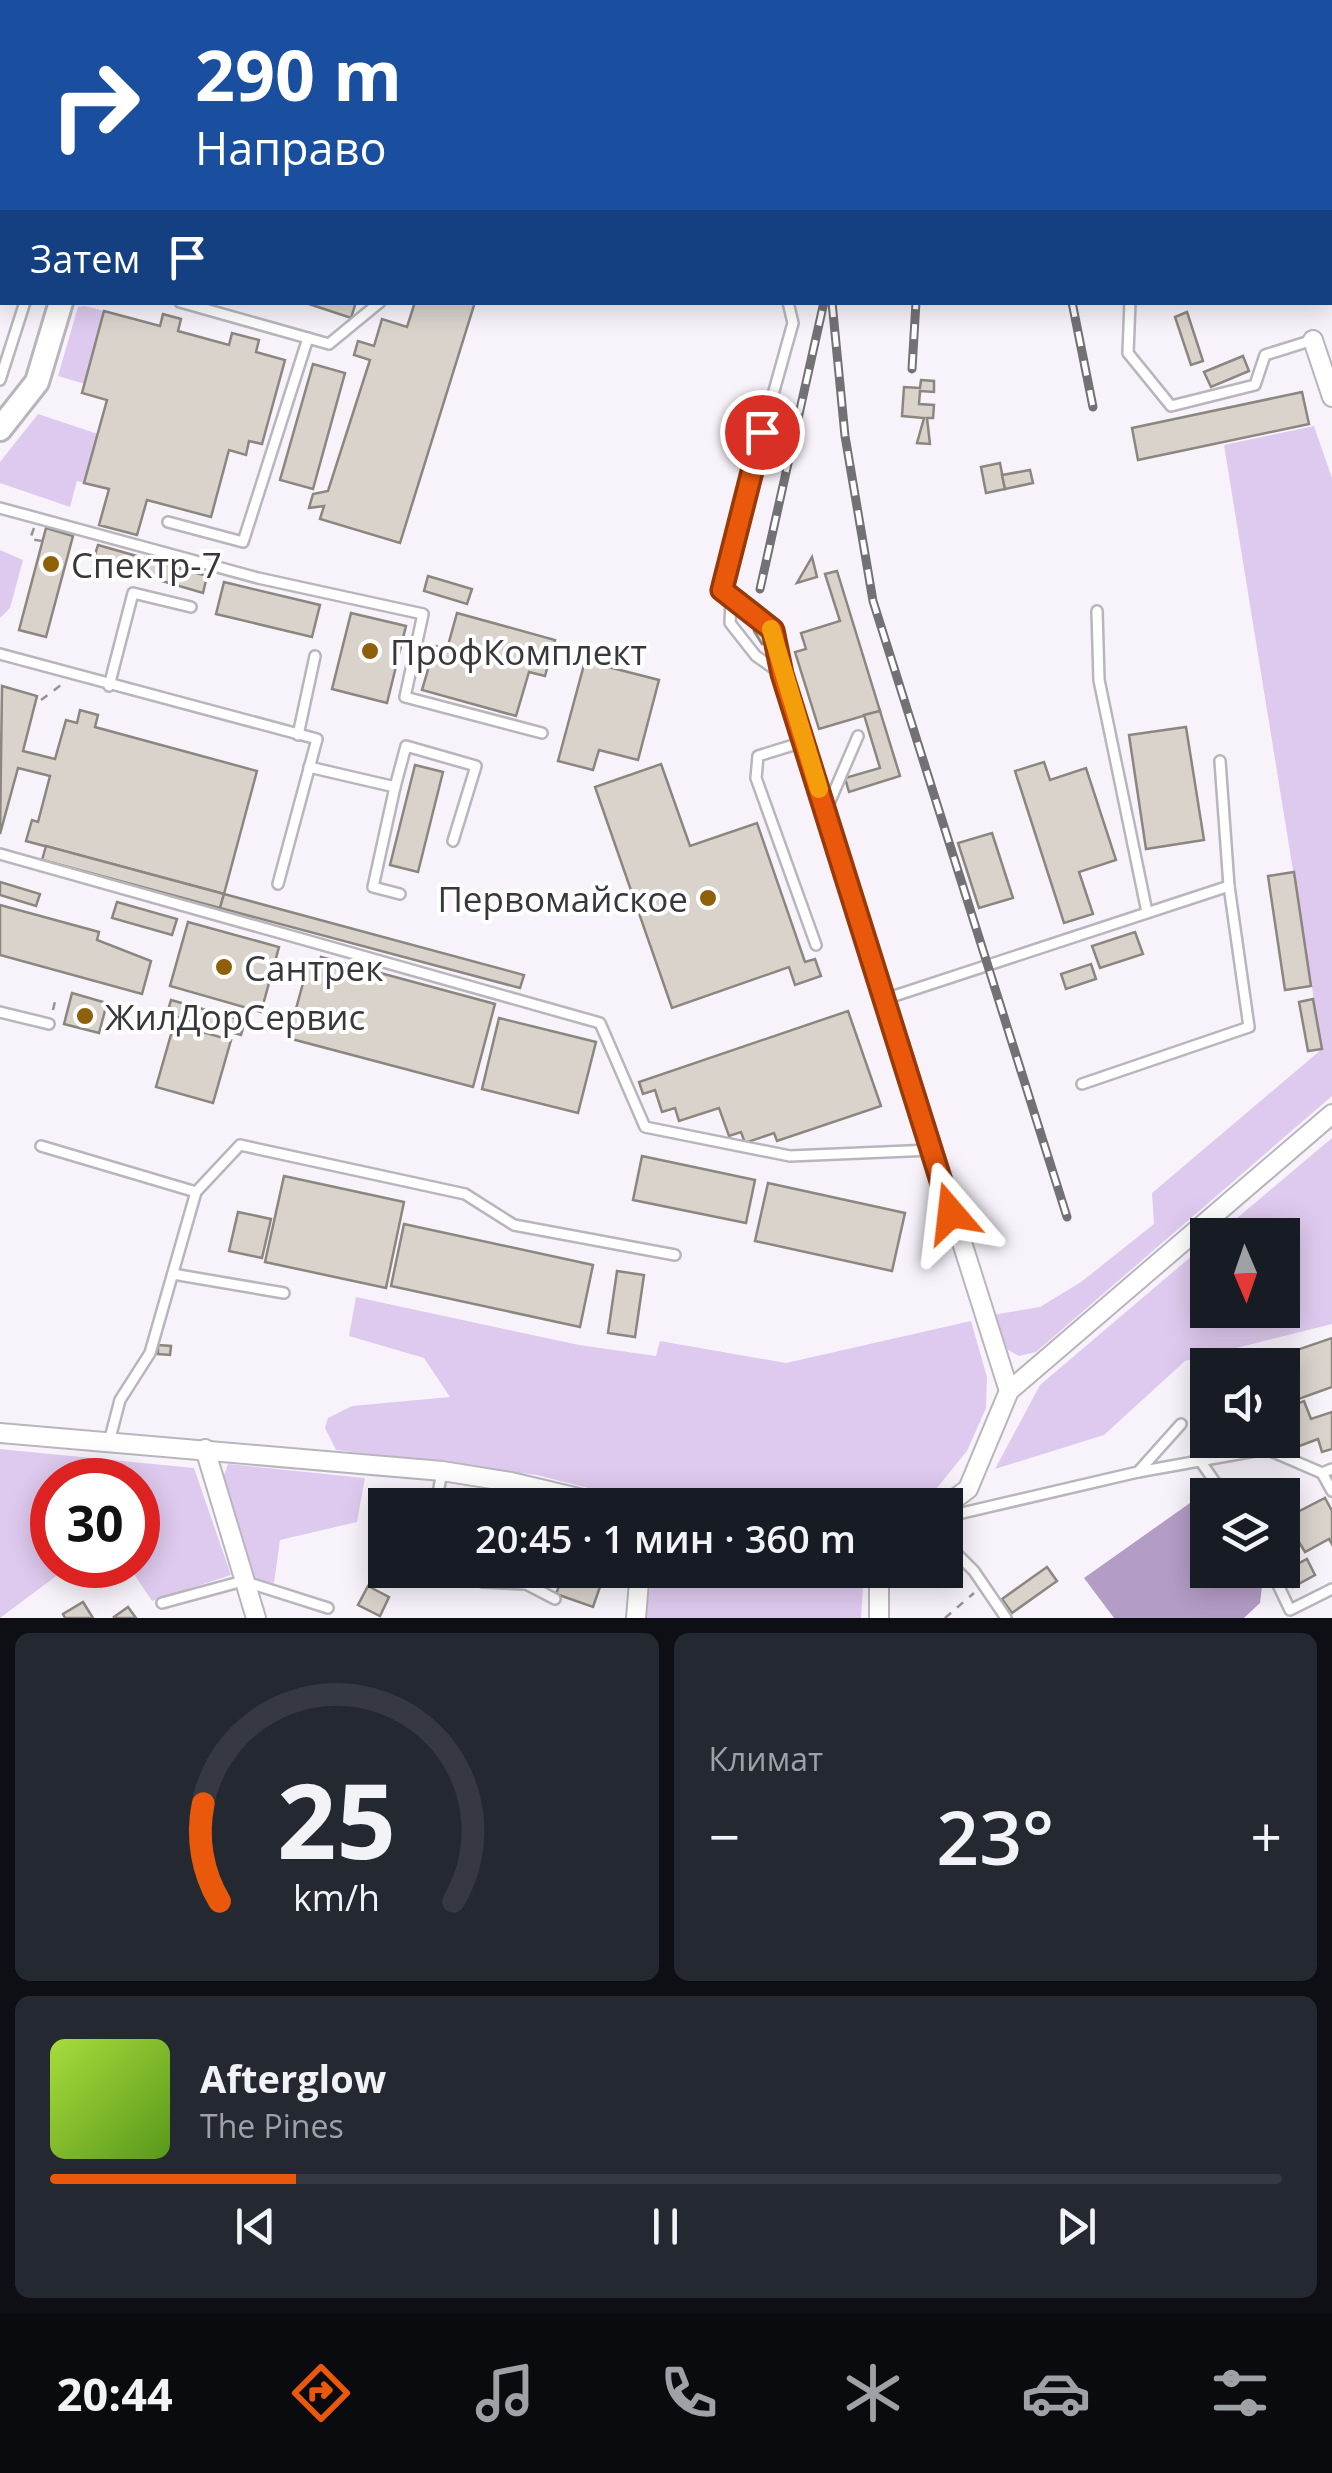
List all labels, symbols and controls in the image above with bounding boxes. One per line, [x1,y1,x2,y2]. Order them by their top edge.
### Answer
text: 290 m [195,26,402,122]
icon: right [30,40,160,170]
text: Направо [195,117,387,178]
icon: arrive [160,230,215,285]
text: Затем [30,232,140,284]
pin [720,390,805,475]
icon: arrive [735,405,790,460]
place label: Спектр-7 [71,541,222,588]
marker: Спектр-7 [40,553,62,575]
place label: ПрофКомплект [390,628,647,675]
marker: ПрофКомплект [359,640,381,662]
place label: Первомайское [437,875,688,922]
marker: Первомайское [697,887,719,909]
place label: Сантрек [244,944,383,991]
marker: Сантрек [213,956,235,978]
place label: ЖилДорСервис [105,993,365,1040]
marker: ЖилДорСервис [74,1005,96,1027]
position arrow [899,1161,1003,1265]
north arrow [1190,1218,1300,1328]
map controls [1190,1218,1300,1588]
button: sound [1190,1348,1300,1458]
speed limit sign: 30 [30,1458,160,1588]
button: layers [1190,1478,1300,1588]
text: 20:45 · 1 мин · 360 m [475,1512,856,1564]
text: Климат [709,1737,823,1780]
text: 25 [277,1748,396,1889]
text: 23° [936,1785,1054,1887]
text: − [709,1798,740,1873]
text: + [1251,1798,1282,1873]
text: km/h [293,1873,380,1921]
text: Afterglow [200,2052,386,2104]
text: The Pines [200,2104,344,2147]
icon: previous [228,2199,283,2254]
icon: pause [638,2199,693,2254]
icon: next [1049,2199,1104,2254]
icon: directions [286,2358,356,2428]
icon: music [470,2358,540,2428]
icon: phone [654,2358,724,2428]
icon: climate [838,2358,908,2428]
icon: car [1021,2358,1091,2428]
icon: filters [1205,2358,1275,2428]
text: 20:44 [57,2363,173,2424]

